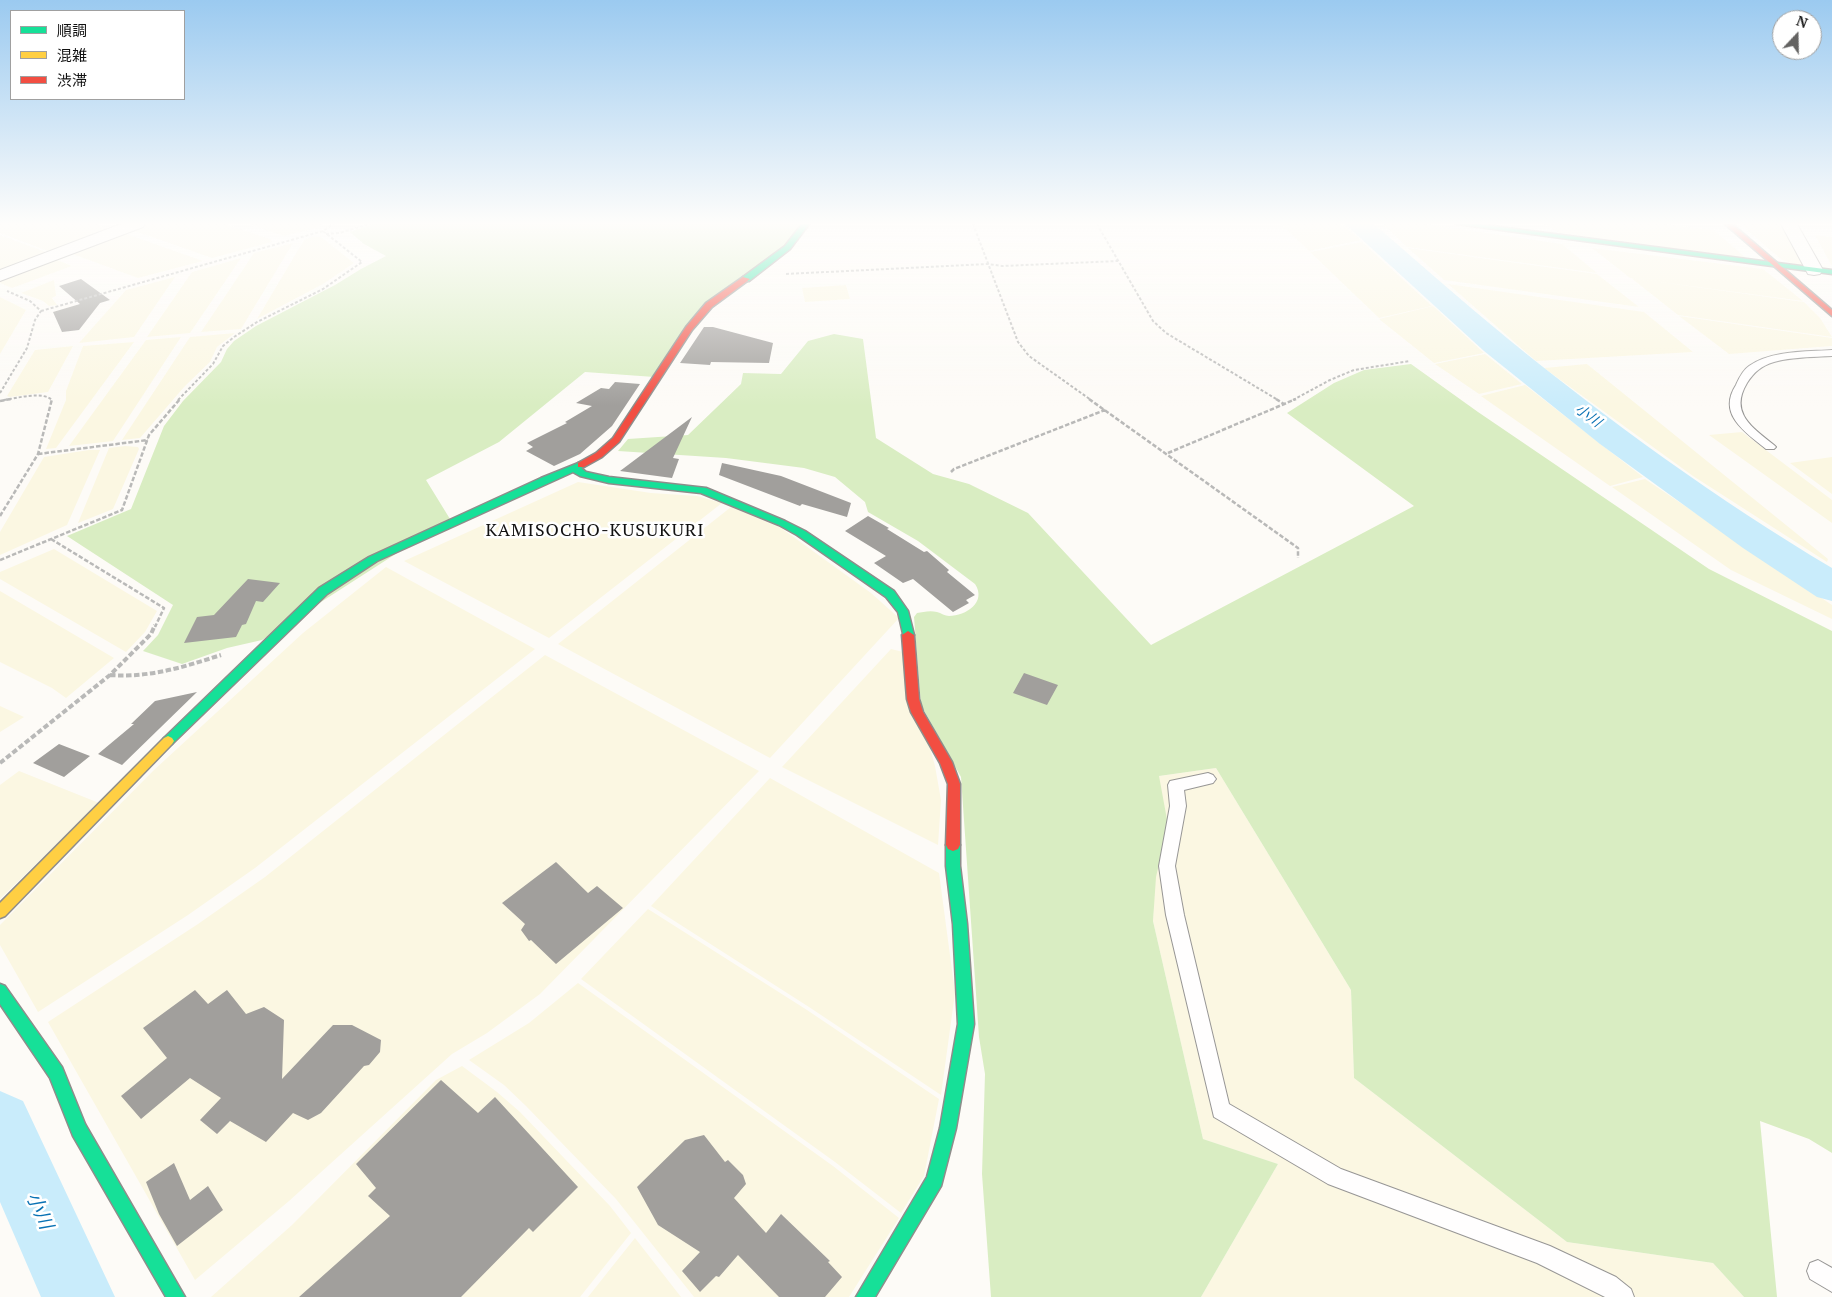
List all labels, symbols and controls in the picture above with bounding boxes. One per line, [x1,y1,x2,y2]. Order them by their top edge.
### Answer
legend [10,10,185,100]
north arrow [1772,10,1822,60]
text: N [1794,11,1811,32]
text: 順調 [57,20,87,40]
text: 混雑 [57,45,87,65]
text: 渋滞 [57,70,87,90]
water label: 小川 [1572,401,1604,431]
district label: KAMISOCHO-KUSUKURI [483,520,707,542]
water label: 小川 [21,1189,57,1233]

